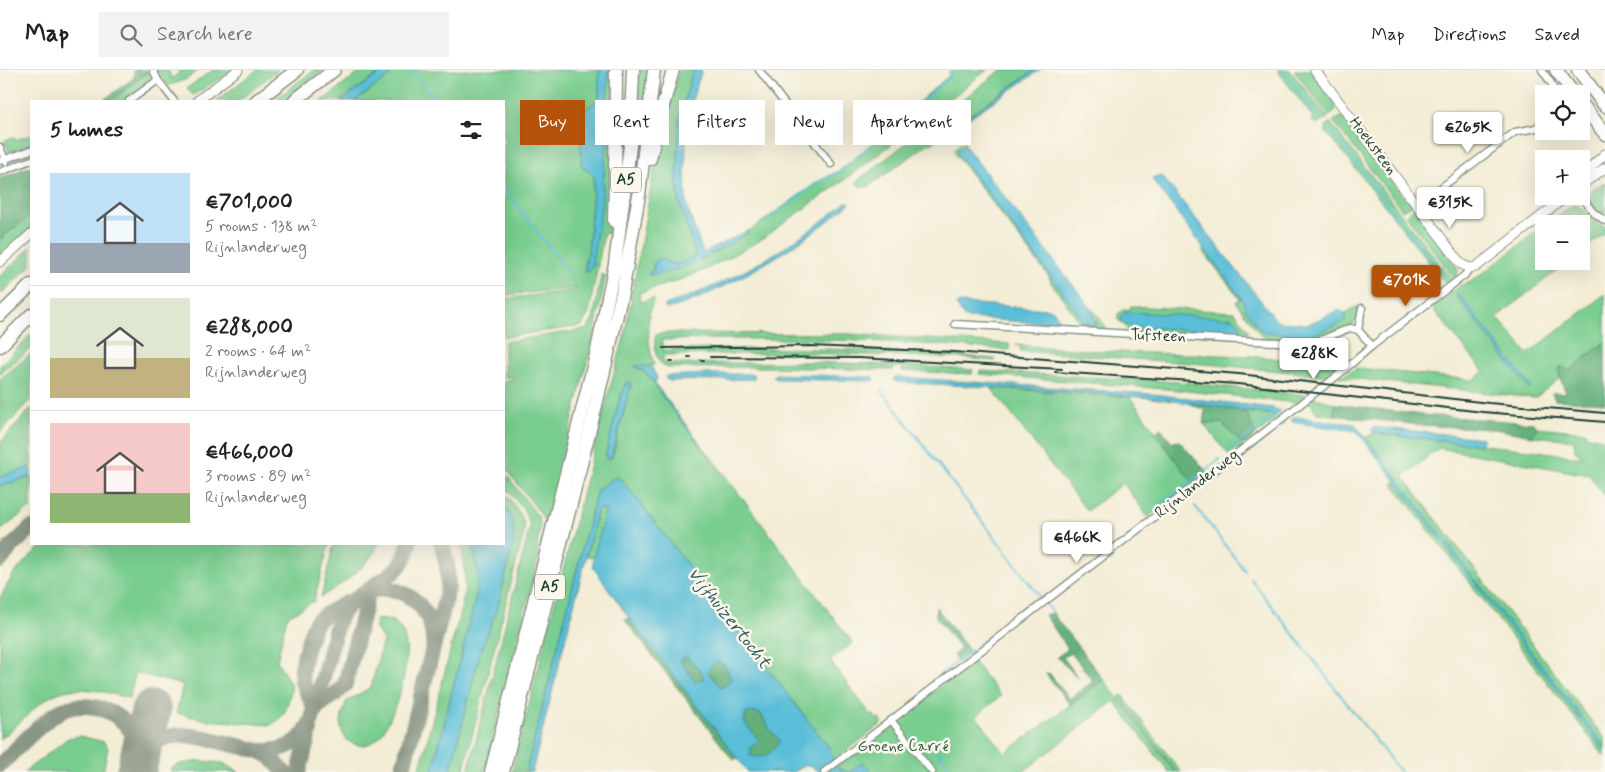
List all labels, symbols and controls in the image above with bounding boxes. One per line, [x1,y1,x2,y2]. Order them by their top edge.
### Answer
search box [99,12,449,57]
text: Map [25,19,69,50]
icon: search [117,21,145,49]
text: Search here [157,22,253,47]
text: Map [1372,23,1405,47]
text: Directions [1433,23,1507,47]
text: Saved [1535,23,1580,47]
map controls [1535,85,1590,270]
button: locate [1535,85,1590,140]
chip: Buy [520,100,585,145]
chip: Rent [595,100,669,145]
chip: Filters [679,100,765,145]
chip: New [775,100,843,145]
chip: Apartment [853,100,971,145]
pin: €265K [1433,112,1503,154]
street label: Hoeksteen [1344,113,1402,179]
text: 5 homes [50,116,123,144]
icon: filters [457,116,485,144]
text: €265K [1444,117,1492,138]
button: + [1535,150,1590,205]
road number: A5 [611,168,641,192]
pin: €315K [1415,186,1485,229]
text: €701,000 [205,188,293,216]
text: €315K [1428,192,1472,213]
icon: home [90,193,150,253]
button: − [1535,215,1590,270]
text: 5 rooms · 138 m² [205,216,317,237]
text: Rijnlanderweg [205,237,307,258]
pin: €701K [1371,264,1441,307]
text: €701K [1383,270,1429,291]
text: €288,000 [205,313,293,341]
icon: home [90,318,150,378]
street label: Tufsteen [1130,325,1186,347]
pin: €288K [1279,338,1349,380]
text: 2 rooms · 64 m² [205,341,311,362]
text: €288K [1290,343,1338,364]
text: Rijnlanderweg [205,362,307,383]
text: €466,000 [205,438,293,466]
icon: home [90,443,150,503]
street label: Rijnlanderweg [1150,444,1244,524]
text: 3 rooms · 89 m² [205,466,311,487]
text: Rijnlanderweg [205,487,307,508]
pin: €466K [1042,522,1112,564]
text: €466K [1053,527,1101,548]
water label: Vijfhuizertocht [682,563,777,675]
road number: A5 [535,574,565,600]
park label: Groene Carré [857,736,949,757]

